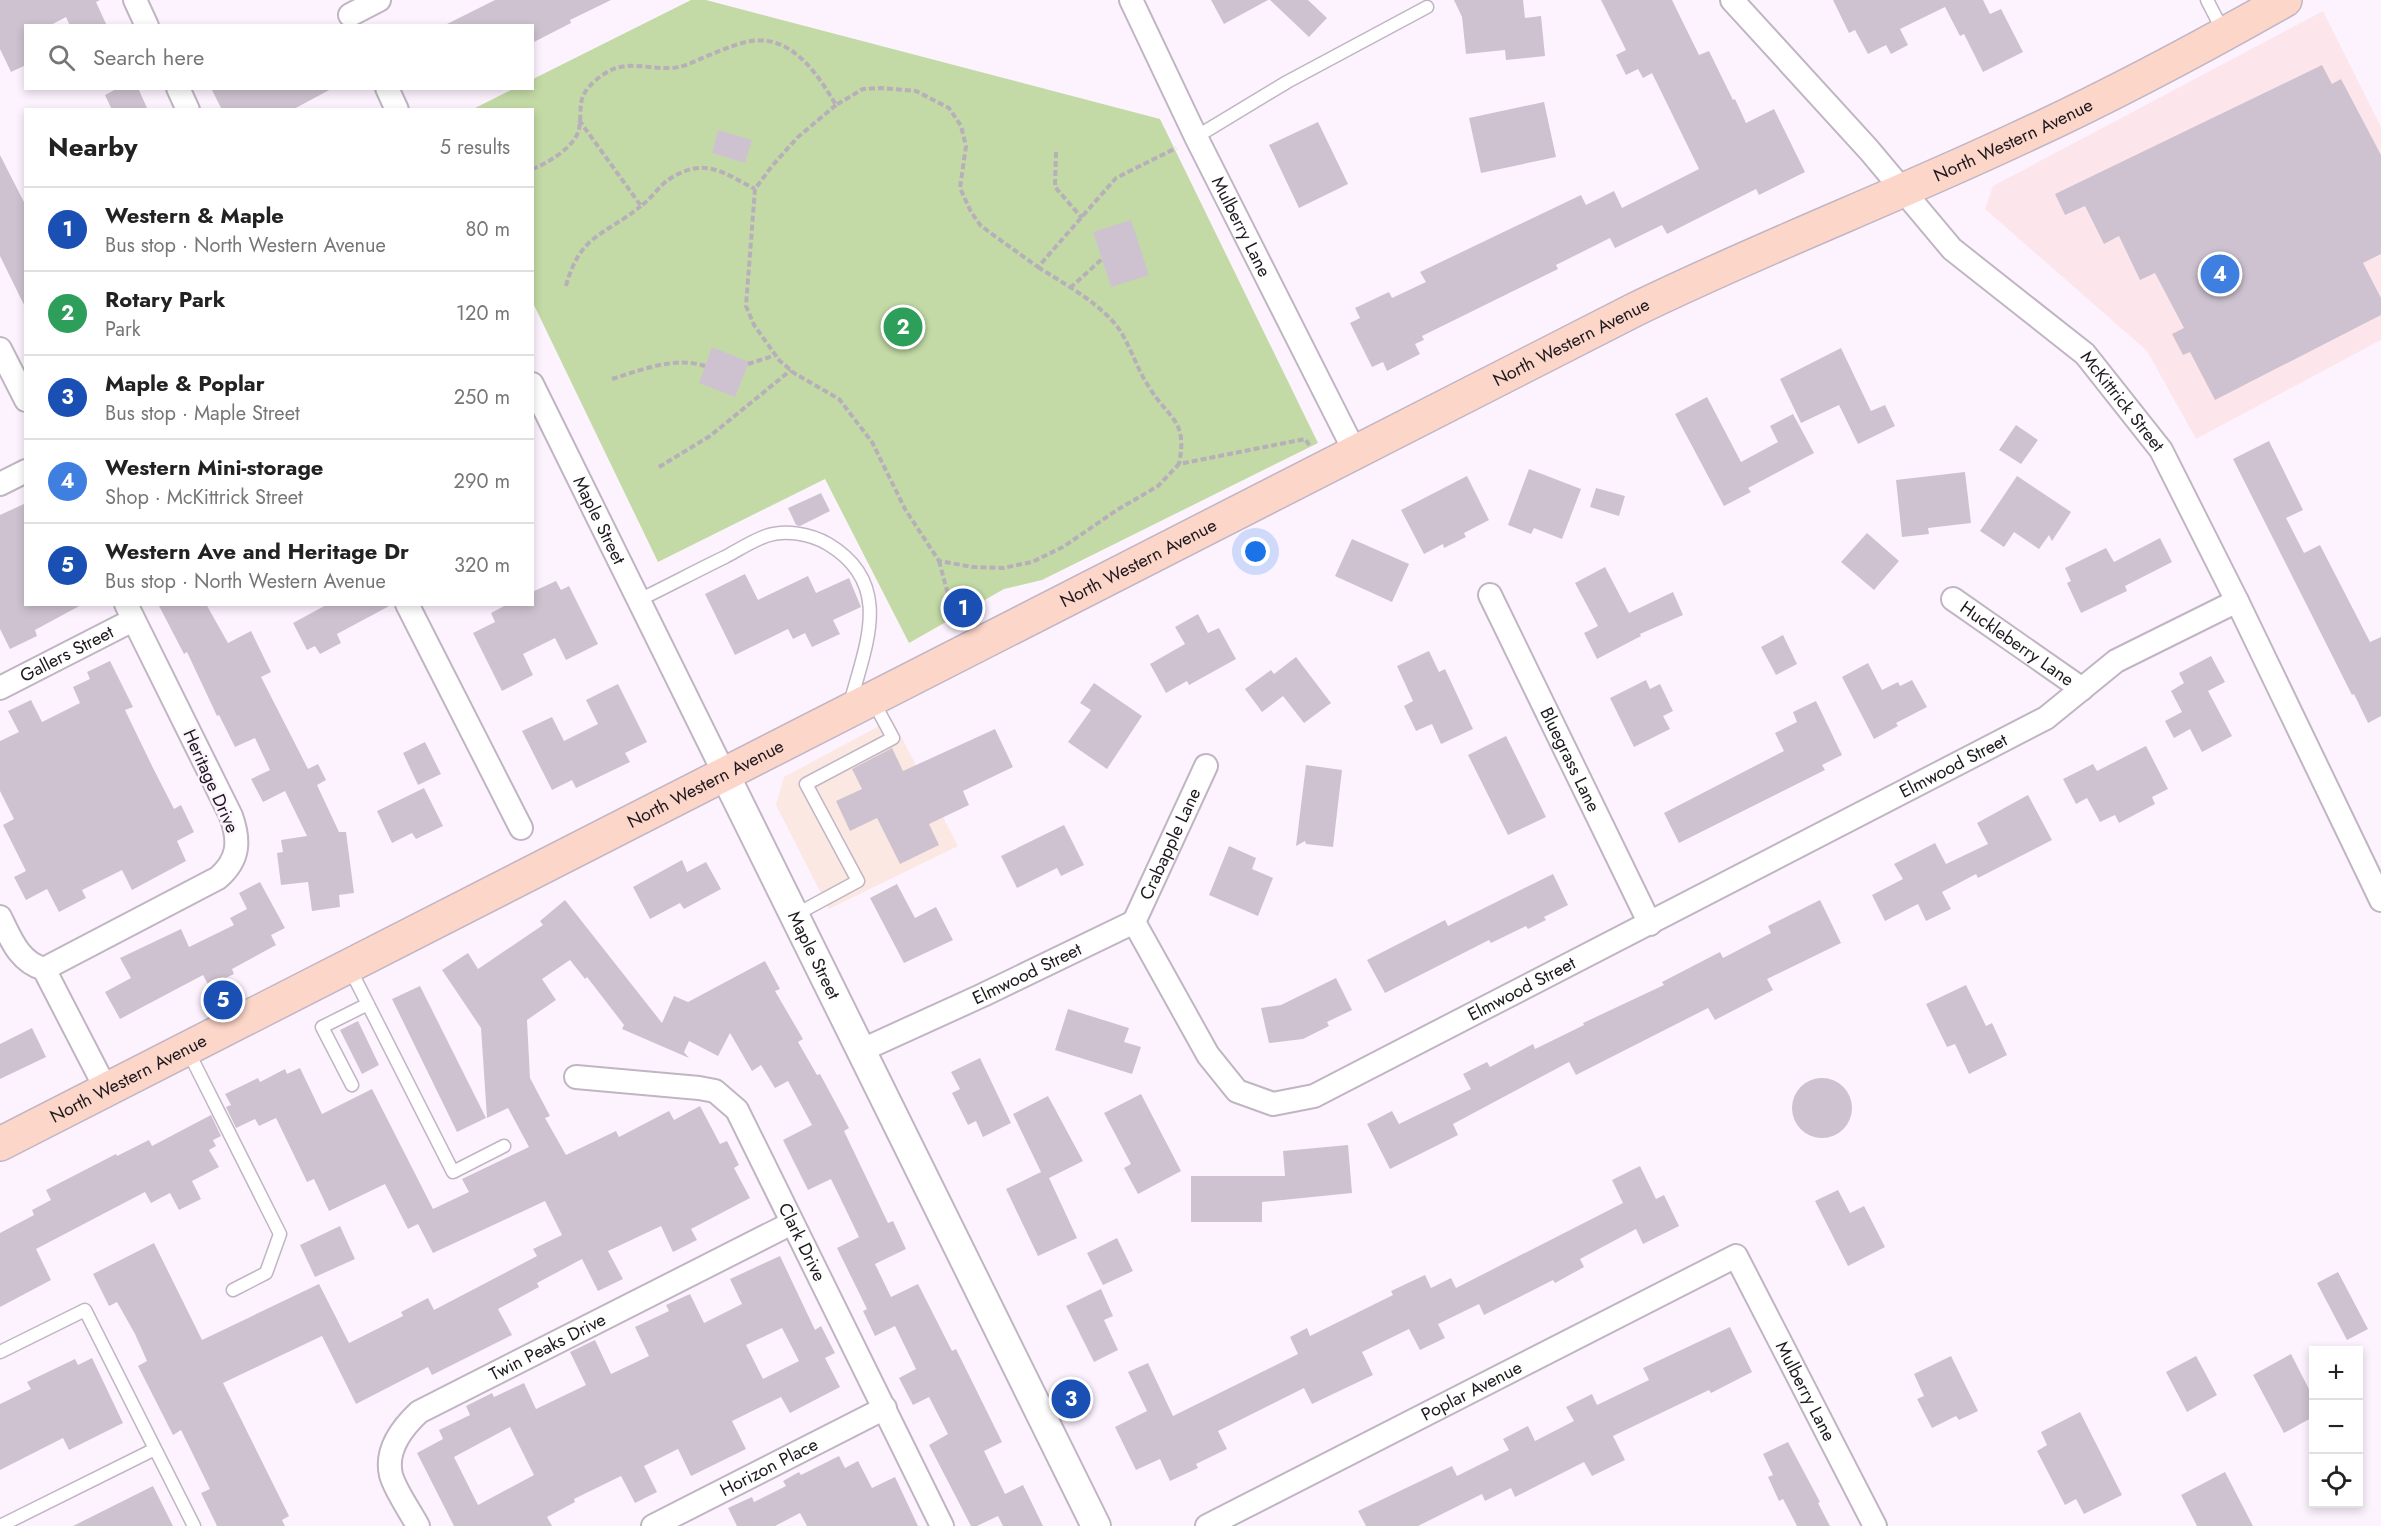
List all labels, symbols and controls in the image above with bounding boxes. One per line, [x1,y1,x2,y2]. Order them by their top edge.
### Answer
search box [24,24,534,90]
icon: search [45,41,78,74]
text: Search here [93,41,204,73]
street label: North Western Avenue [1929,92,2097,188]
text: Nearby [48,128,137,166]
text: 5 results [440,133,510,162]
street label: Mulberry Lane [1205,172,1277,281]
text: Western & Maple [105,199,284,231]
text: 1 [62,215,73,244]
text: 80 m [465,215,510,244]
text: Bus stop · North Western Avenue [105,231,386,260]
pin: 4 [2200,252,2240,296]
text: Rotary Park [105,283,225,315]
street label: North Western Avenue [1488,291,1654,393]
text: 2 [61,299,74,328]
text: 120 m [456,299,510,328]
pin: 2 [884,304,922,350]
text: Park [105,315,141,344]
street label: McKittrick Street [2074,345,2171,458]
text: Maple & Poplar [105,367,265,399]
text: 3 [61,383,74,412]
text: 250 m [454,383,510,412]
text: Bus stop · Maple Street [105,399,300,428]
text: Western Mini-storage [105,451,323,483]
text: 4 [61,467,74,496]
text: 290 m [454,467,510,496]
street label: Maple Street [567,472,632,569]
text: Shop · McKittrick Street [105,483,303,512]
street label: North Western Avenue [1055,512,1221,614]
text: Western Ave and Heritage Dr [105,535,409,567]
your location [1241,537,1270,566]
text: 5 [61,551,74,580]
text: 320 m [454,551,510,580]
text: Bus stop · North Western Avenue [105,567,386,596]
pin: 1 [944,586,982,630]
street label: Huckleberry Lane [1955,595,2079,693]
street label: Gallers Street [15,619,119,689]
street label: Bluegrass Lane [1534,703,1607,816]
street label: Heritage Drive [177,725,245,837]
street label: Elmwood Street [1895,727,2012,805]
street label: North Western Avenue [623,733,788,835]
street label: Crabapple Lane [1133,784,1207,904]
street label: Maple Street [781,907,847,1004]
street label: Elmwood Street [968,936,1087,1011]
street label: Elmwood Street [1463,950,1581,1028]
pin: 5 [204,978,242,1022]
street label: North Western Avenue [45,1028,211,1129]
street label: Clark Drive [772,1198,832,1286]
street label: Twin Peaks Drive [485,1306,610,1387]
street label: Mulberry Lane [1769,1337,1842,1446]
map controls [2309,1346,2363,1508]
button: + [2309,1346,2363,1400]
street label: Poplar Avenue [1417,1354,1526,1428]
pin: 3 [1052,1376,1090,1422]
button: − [2309,1400,2363,1454]
street label: Horizon Place [715,1431,822,1503]
button: locate [2309,1454,2363,1508]

